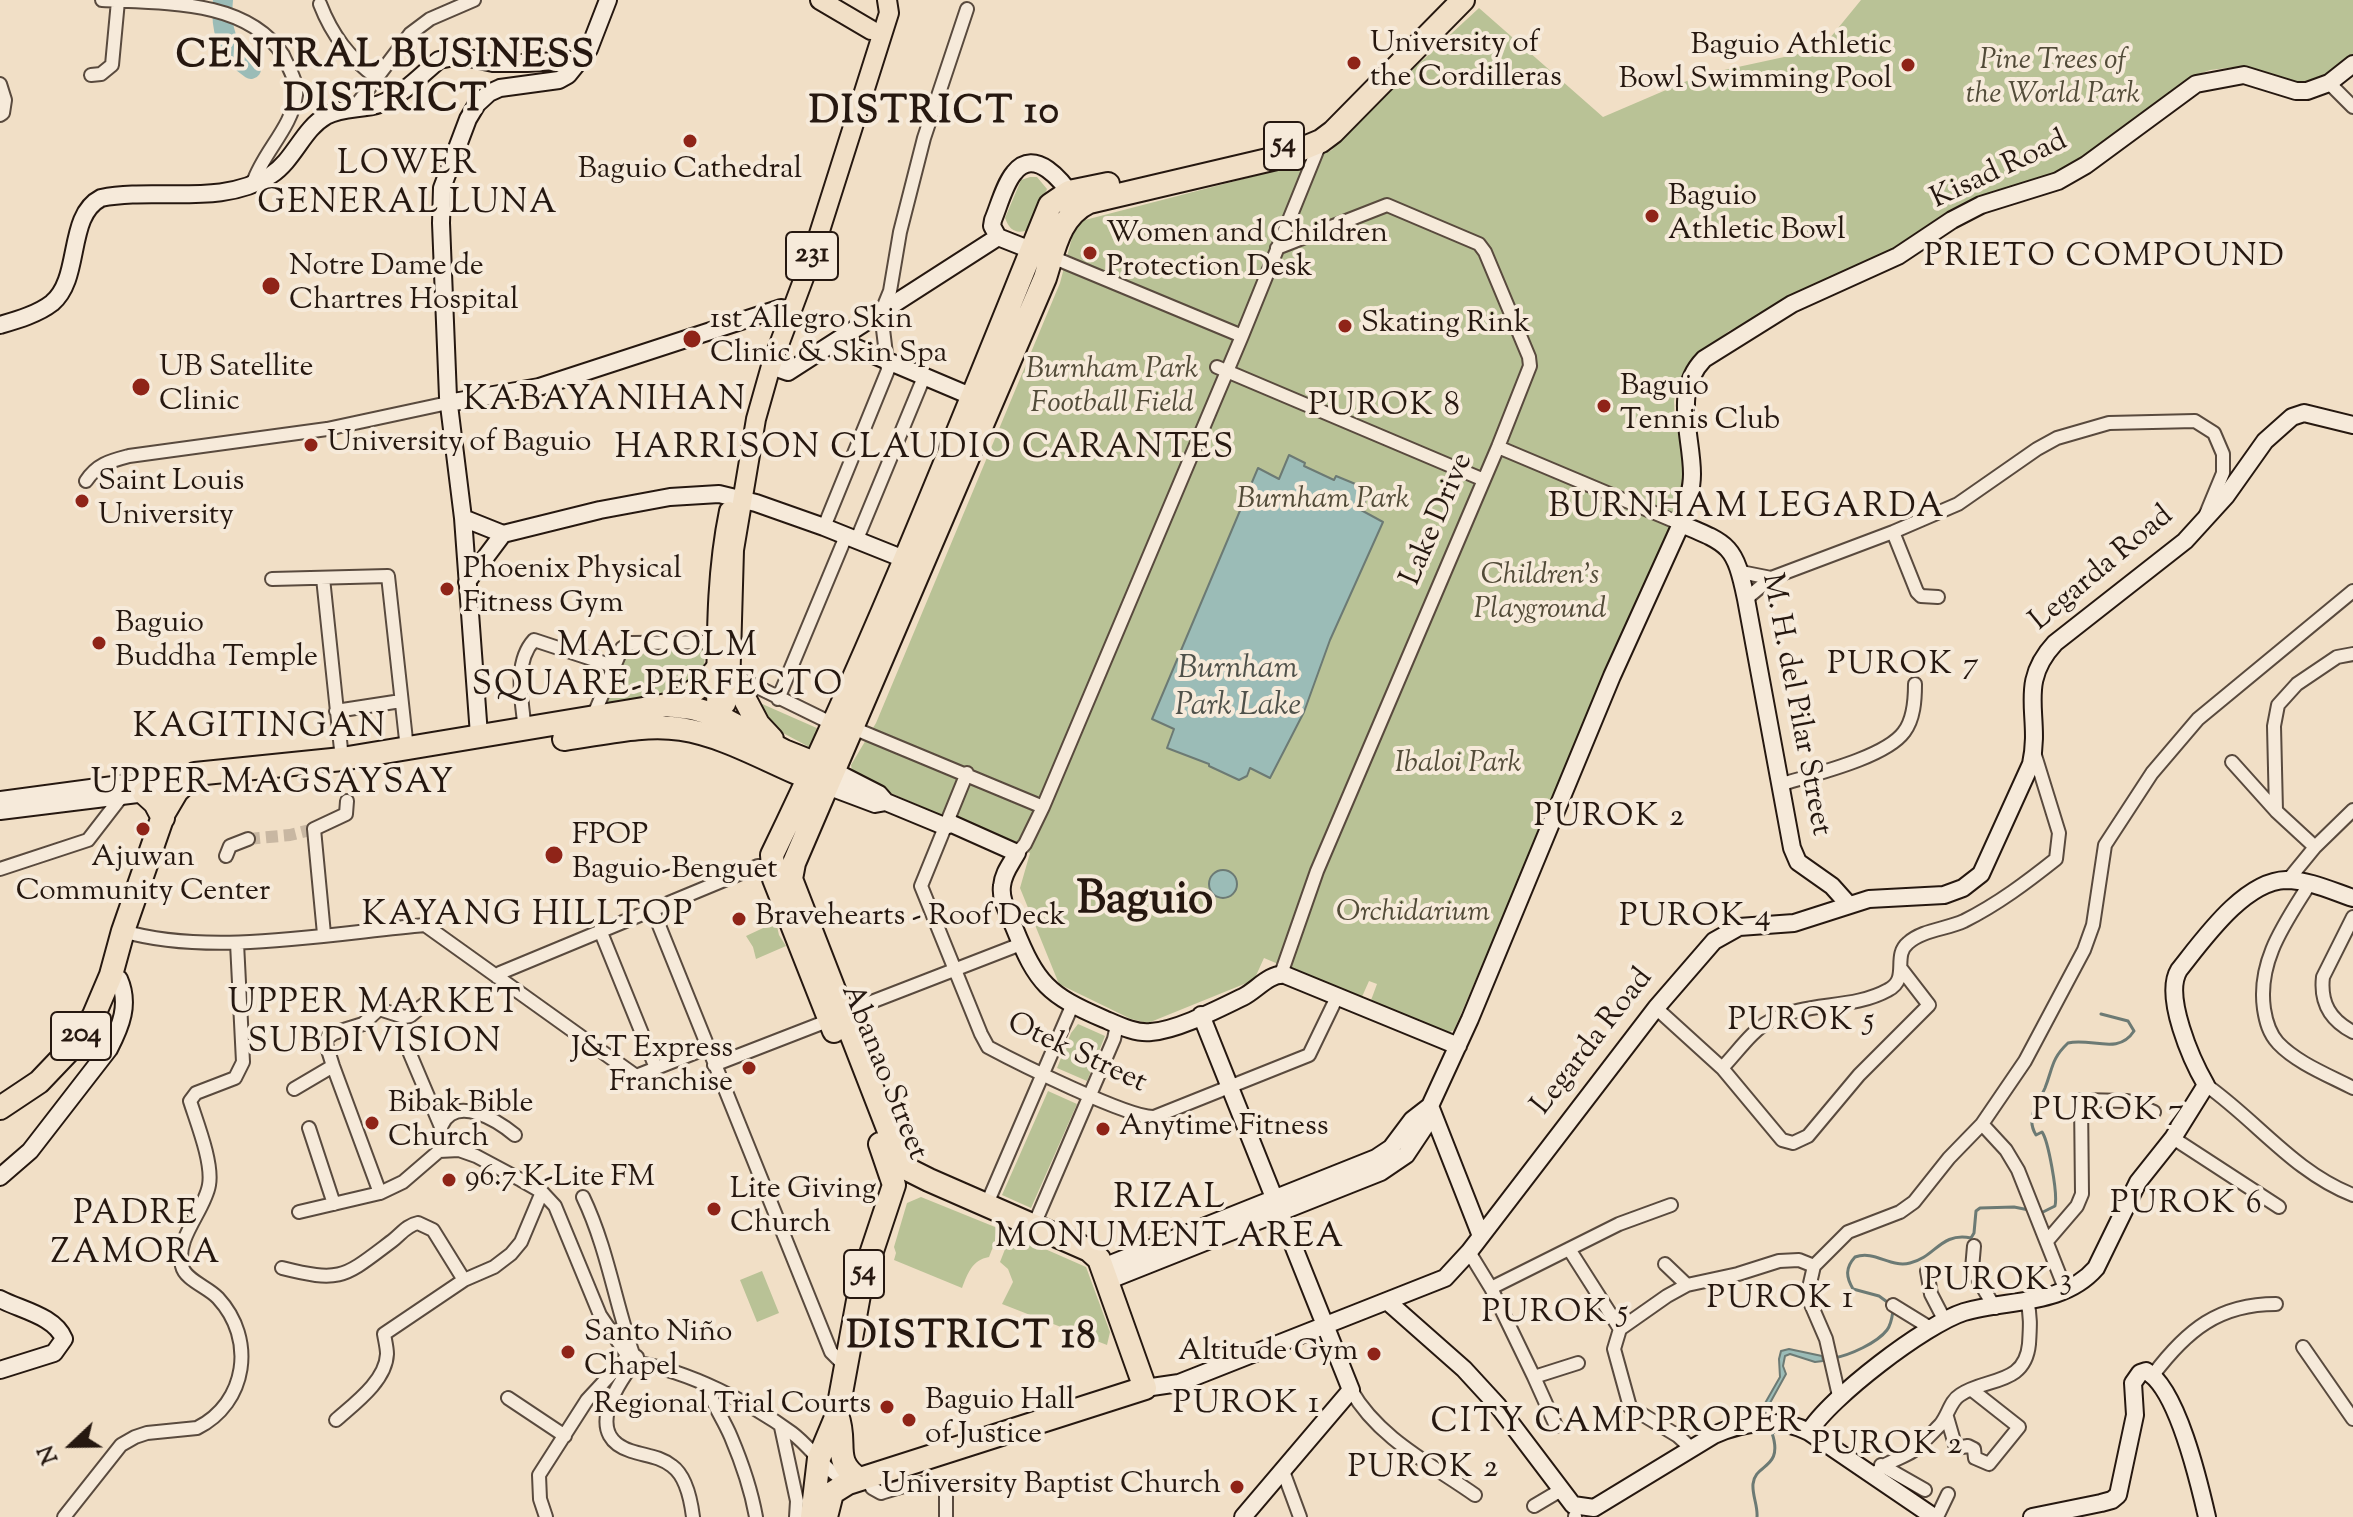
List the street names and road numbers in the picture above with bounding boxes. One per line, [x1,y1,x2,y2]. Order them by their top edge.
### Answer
road number: 54 [1264,122,1304,170]
street label: Kisad Road [1926,125,2074,219]
road number: 231 [786,232,838,280]
street label: Lake Drive [1395,448,1483,592]
street label: Legarda Road [2024,500,2182,640]
street label: M. H. del Pilar Street [1751,571,1837,839]
street label: Legarda Road [1526,963,1662,1123]
street label: Abanao Street [831,980,933,1166]
street label: Otek Street [1000,1007,1152,1103]
road number: 204 [51,1012,111,1060]
road number: 54 [844,1250,884,1298]

